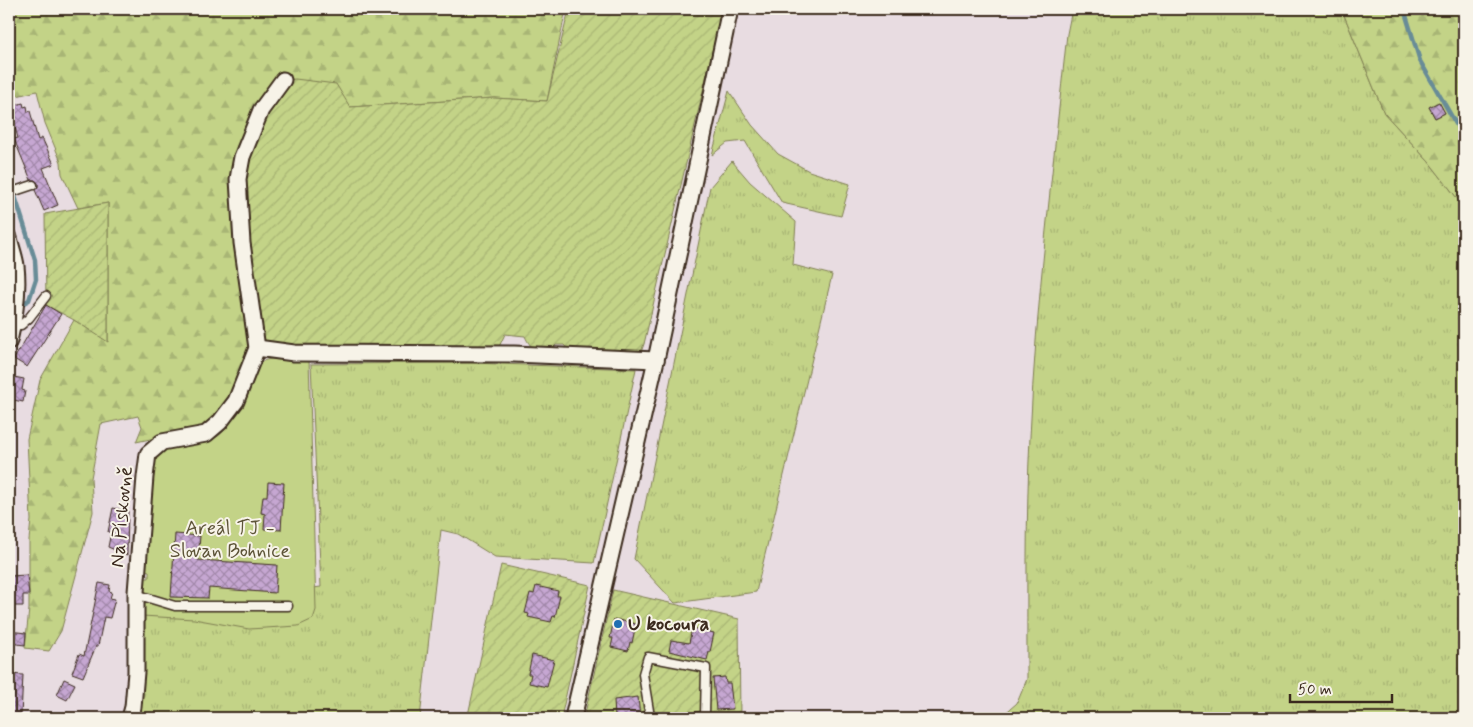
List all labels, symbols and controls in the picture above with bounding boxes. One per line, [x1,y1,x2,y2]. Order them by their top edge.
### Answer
street label: Na Pískovně [104,465,140,569]
park label: Areál TJ - Slovan Bohnice [170,515,290,565]
place label: U kocoura [628,611,709,638]
marker: U kocoura [612,618,624,630]
scale bar [1290,672,1393,704]
text: 50 m [1298,680,1332,700]

